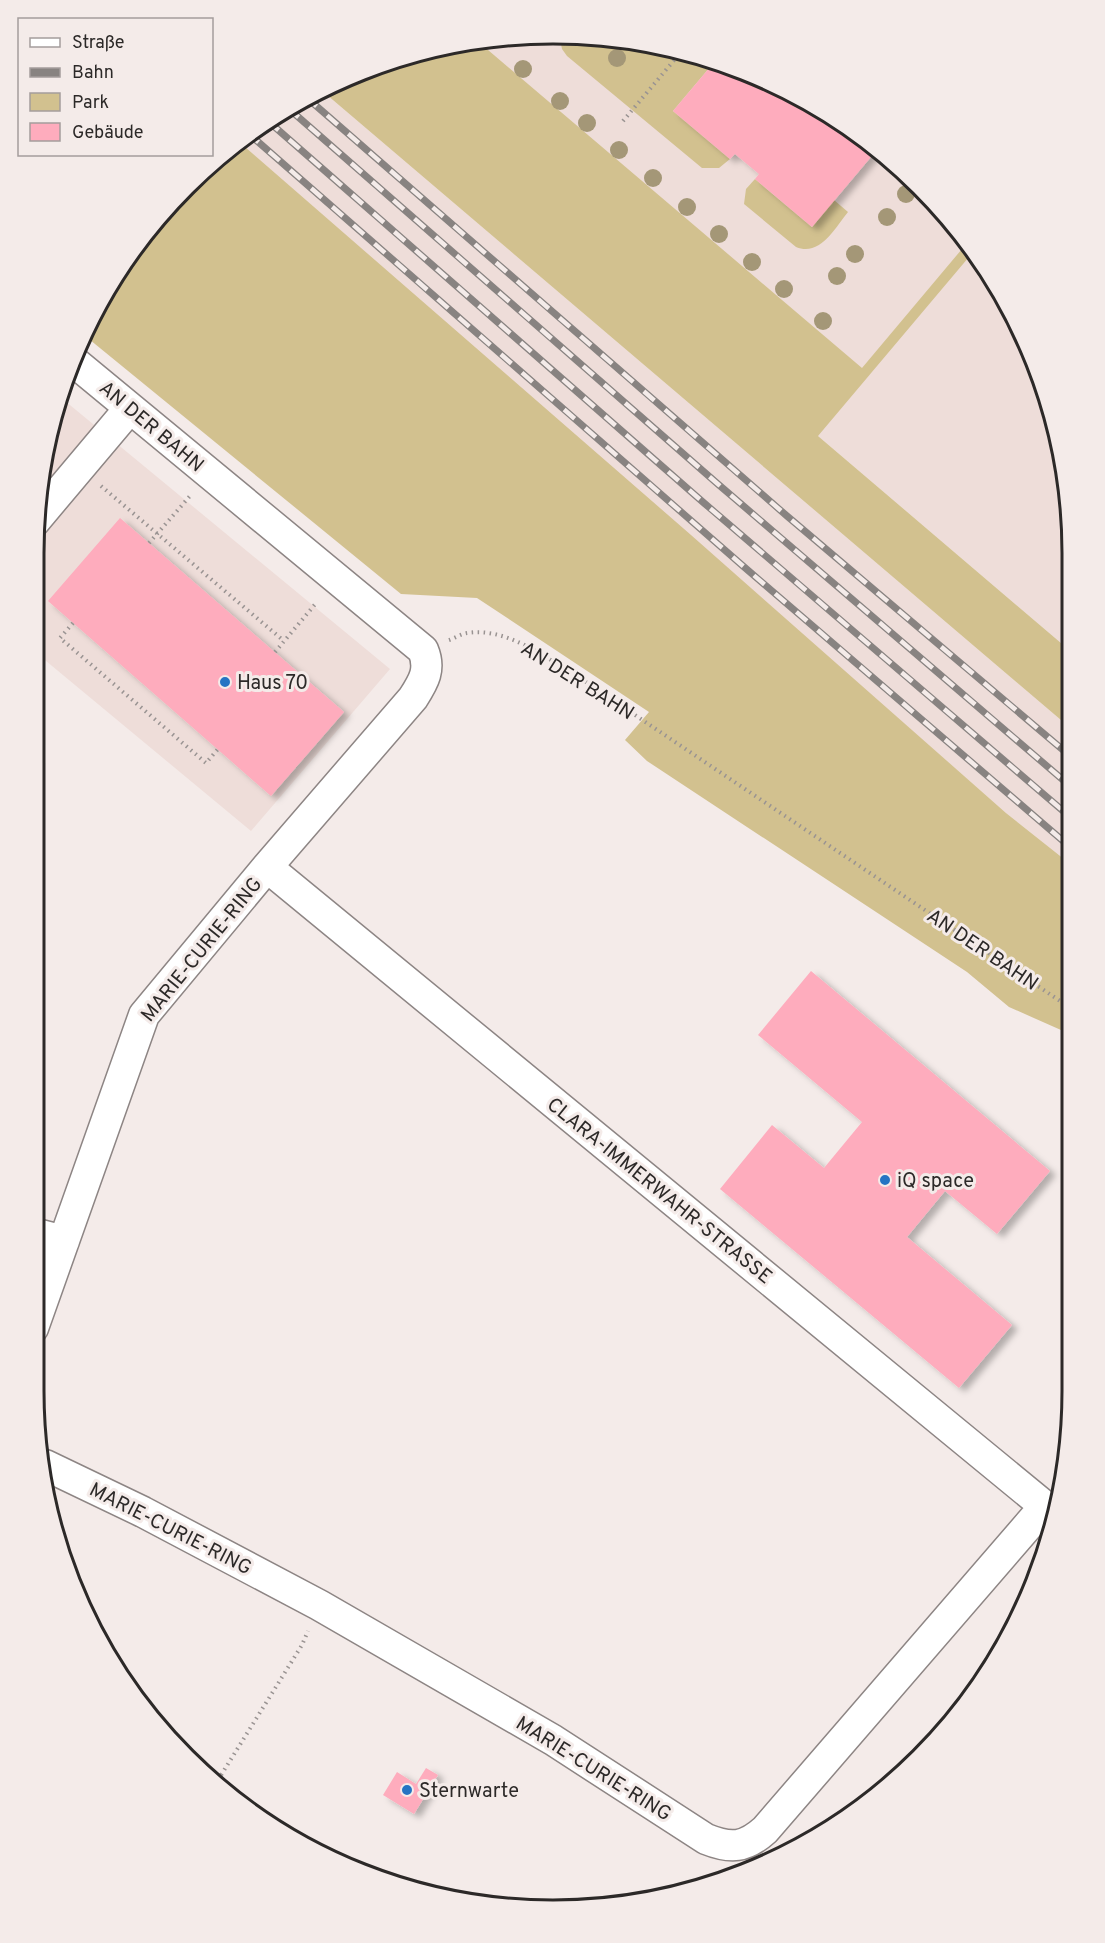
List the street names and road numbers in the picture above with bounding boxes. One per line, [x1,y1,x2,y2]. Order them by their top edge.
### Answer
street label: AN DER BAHN [93,376,209,479]
street label: AN DER BAHN [515,636,639,727]
street label: MARIE-CURIE-RING [136,873,269,1028]
street label: AN DER BAHN [921,904,1043,998]
street label: CLARA-IMMERWAHR-STRASSE [541,1092,777,1291]
street label: MARIE-CURIE-RING [84,1478,256,1582]
street label: MARIE-CURIE-RING [510,1711,676,1828]

